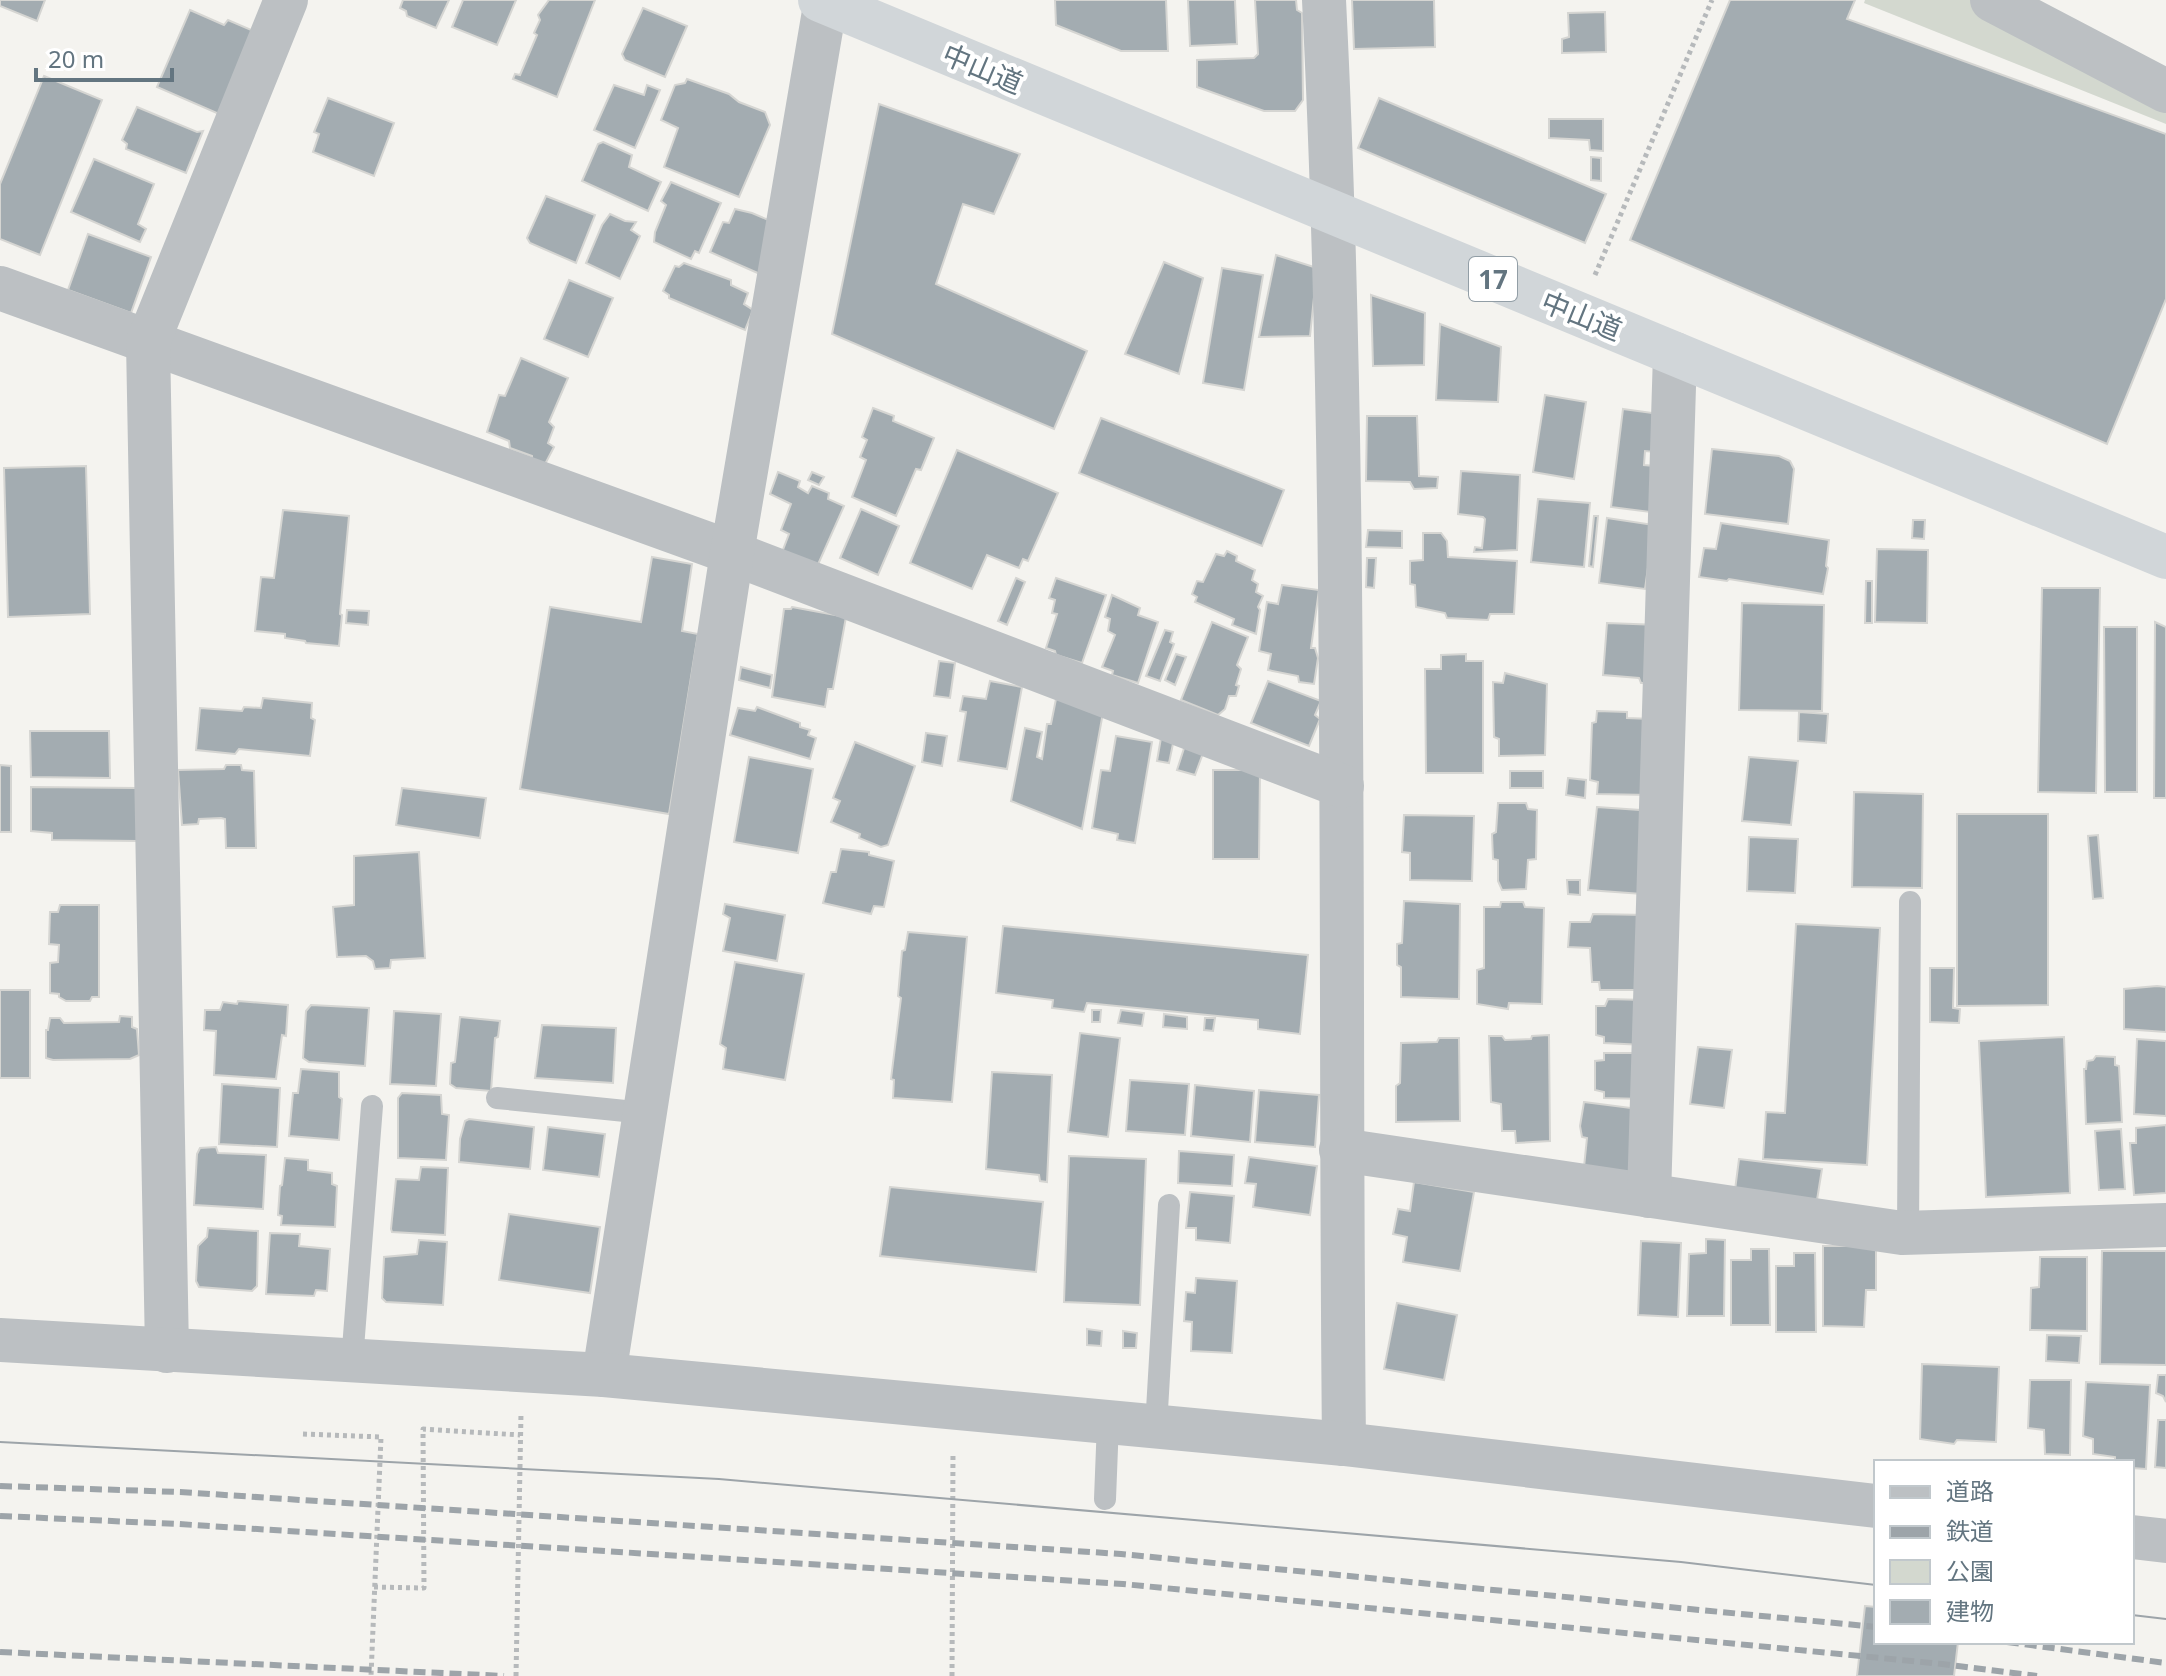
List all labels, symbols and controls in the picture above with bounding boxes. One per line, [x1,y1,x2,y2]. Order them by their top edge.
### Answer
scale bar [36,32,172,82]
street label: 中山道 [937,34,1029,102]
text: 20 m [48,42,104,75]
road number: 17 [1469,257,1517,301]
street label: 中山道 [1536,282,1628,348]
legend [1874,1460,2134,1644]
text: 道路 [1946,1474,1994,1507]
text: 鉄道 [1946,1514,1994,1547]
text: 公園 [1946,1554,1994,1587]
text: 建物 [1946,1594,1994,1627]

